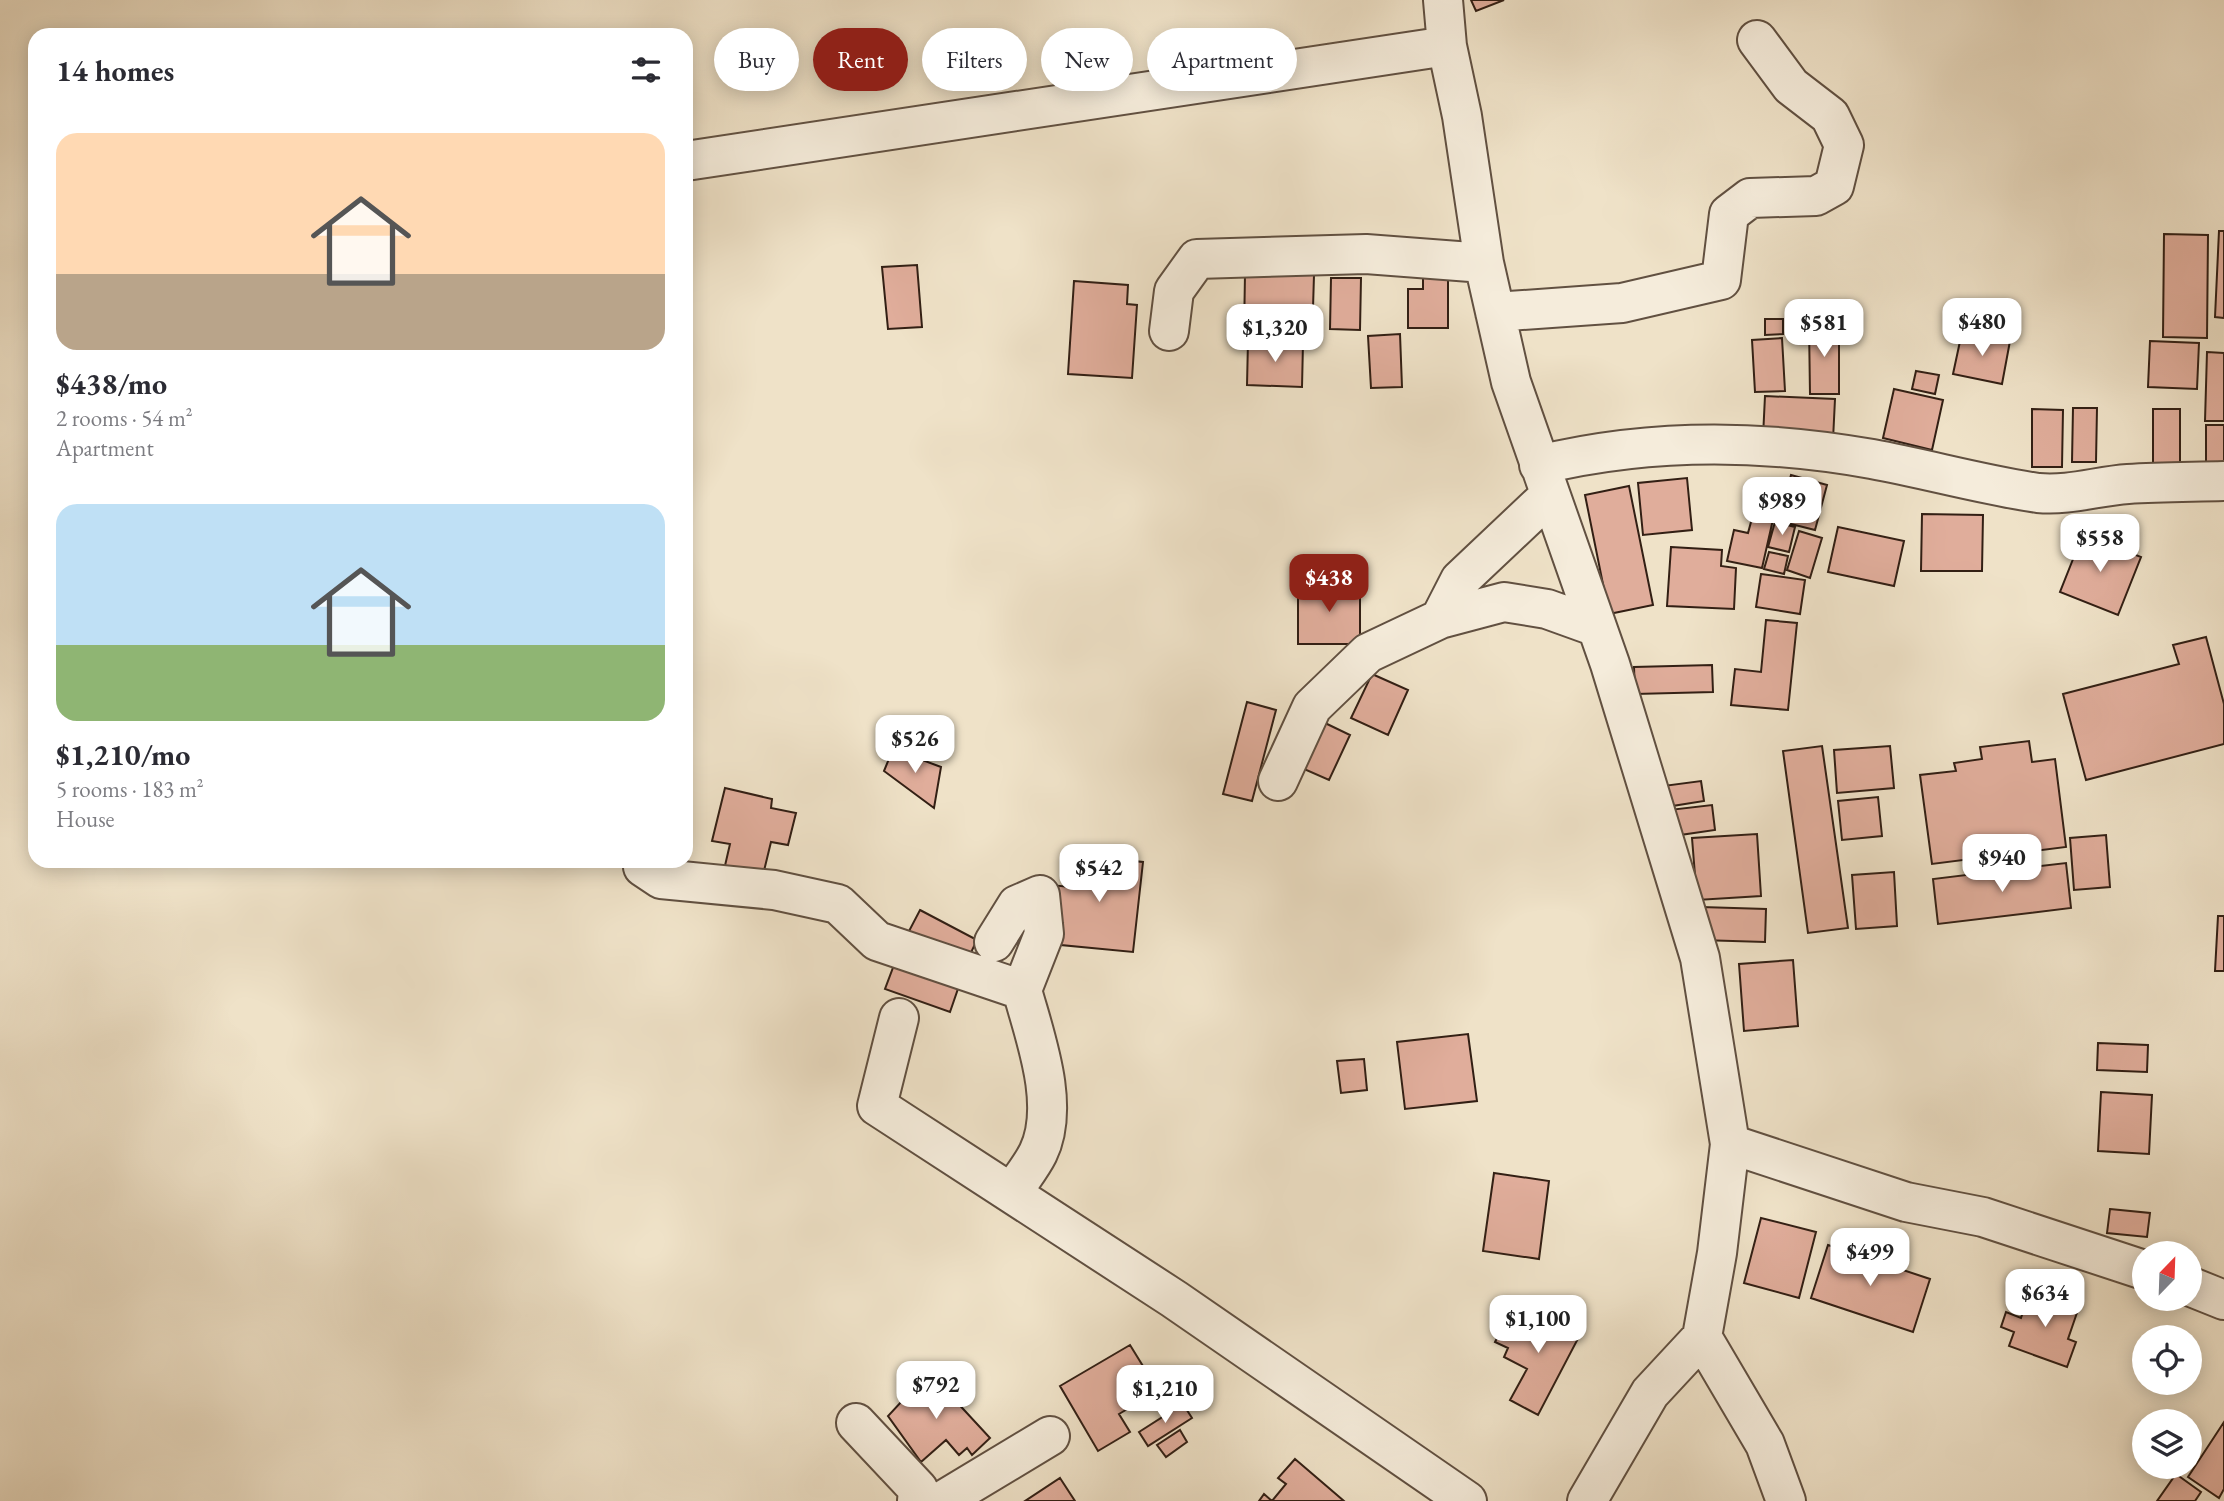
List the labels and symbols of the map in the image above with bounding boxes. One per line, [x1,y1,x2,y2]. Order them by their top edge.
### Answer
pin: $480 [1941,298,2023,358]
pin: $581 [1783,300,1865,359]
pin: $1,320 [1218,304,1332,364]
pin: $989 [1741,477,1823,537]
pin: $558 [2059,514,2141,574]
pin: $438 [1288,554,1370,614]
pin: $526 [874,716,956,775]
pin: $940 [1961,834,2043,894]
pin: $542 [1058,844,1140,904]
pin: $499 [1829,1228,1911,1288]
north arrow [2132,1241,2202,1311]
pin: $634 [2004,1270,2086,1329]
pin: $1,100 [1481,1296,1595,1355]
pin: $792 [895,1362,977,1421]
pin: $1,210 [1108,1366,1222,1425]

